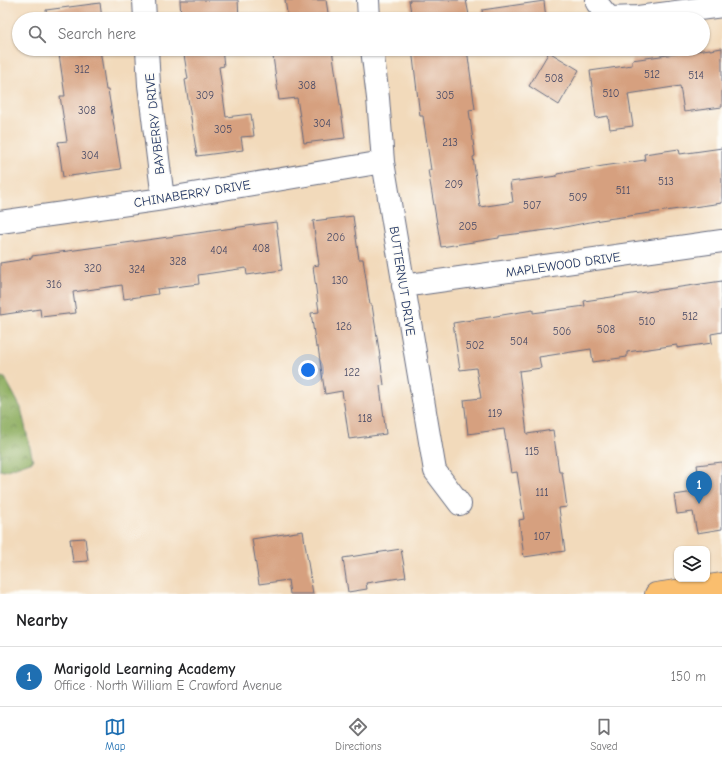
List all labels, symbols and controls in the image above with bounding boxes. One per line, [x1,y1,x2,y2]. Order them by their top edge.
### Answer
search box [12,12,710,56]
icon: search [26,23,48,45]
text: Search here [58,25,136,43]
house number: 312 [74,63,90,76]
house number: 512 [644,68,660,81]
house number: 514 [688,69,704,82]
street label: BAYBERRY DRIVE [142,72,167,175]
house number: 508 [545,72,563,85]
house number: 308 [298,79,316,92]
house number: 510 [602,87,620,100]
house number: 309 [196,89,214,102]
house number: 305 [436,89,454,102]
house number: 308 [78,104,96,117]
house number: 304 [313,117,331,130]
house number: 305 [214,123,232,136]
house number: 213 [442,136,458,149]
house number: 304 [81,149,99,162]
house number: 513 [658,175,674,188]
street label: CHINABERRY DRIVE [133,177,252,210]
house number: 209 [445,178,463,191]
house number: 511 [616,184,630,197]
house number: 509 [569,191,587,204]
house number: 507 [523,199,541,212]
house number: 205 [459,220,477,233]
street label: BUTTERNUT DRIVE [386,225,419,337]
house number: 206 [327,231,345,244]
house number: 408 [252,242,270,255]
house number: 404 [210,244,228,257]
street label: MAPLEWOOD DRIVE [505,249,622,280]
house number: 328 [170,255,187,268]
house number: 320 [84,262,102,275]
house number: 324 [129,263,145,276]
house number: 130 [332,274,348,287]
house number: 316 [46,278,62,291]
house number: 512 [682,310,698,323]
house number: 510 [638,315,656,328]
house number: 126 [336,320,352,333]
house number: 508 [597,323,615,336]
house number: 506 [553,325,571,338]
house number: 504 [510,335,528,348]
house number: 502 [466,339,484,352]
your location [298,360,318,380]
house number: 122 [344,366,360,379]
house number: 119 [488,407,502,420]
house number: 118 [358,412,373,425]
house number: 115 [525,445,539,458]
pin: 1 [686,471,712,504]
house number: 111 [535,486,549,499]
house number: 107 [534,530,550,543]
map controls [674,546,710,582]
button: layers [674,546,710,582]
text: Nearby [16,611,67,630]
text: Marigold Learning Academy [54,660,235,678]
text: 1 [26,669,32,684]
text: 150 m [671,669,706,684]
text: Office · North William E Crawford Avenue [54,678,282,693]
tab: Map [104,716,126,753]
tab: Directions [335,716,382,753]
tab: Saved [590,716,618,753]

